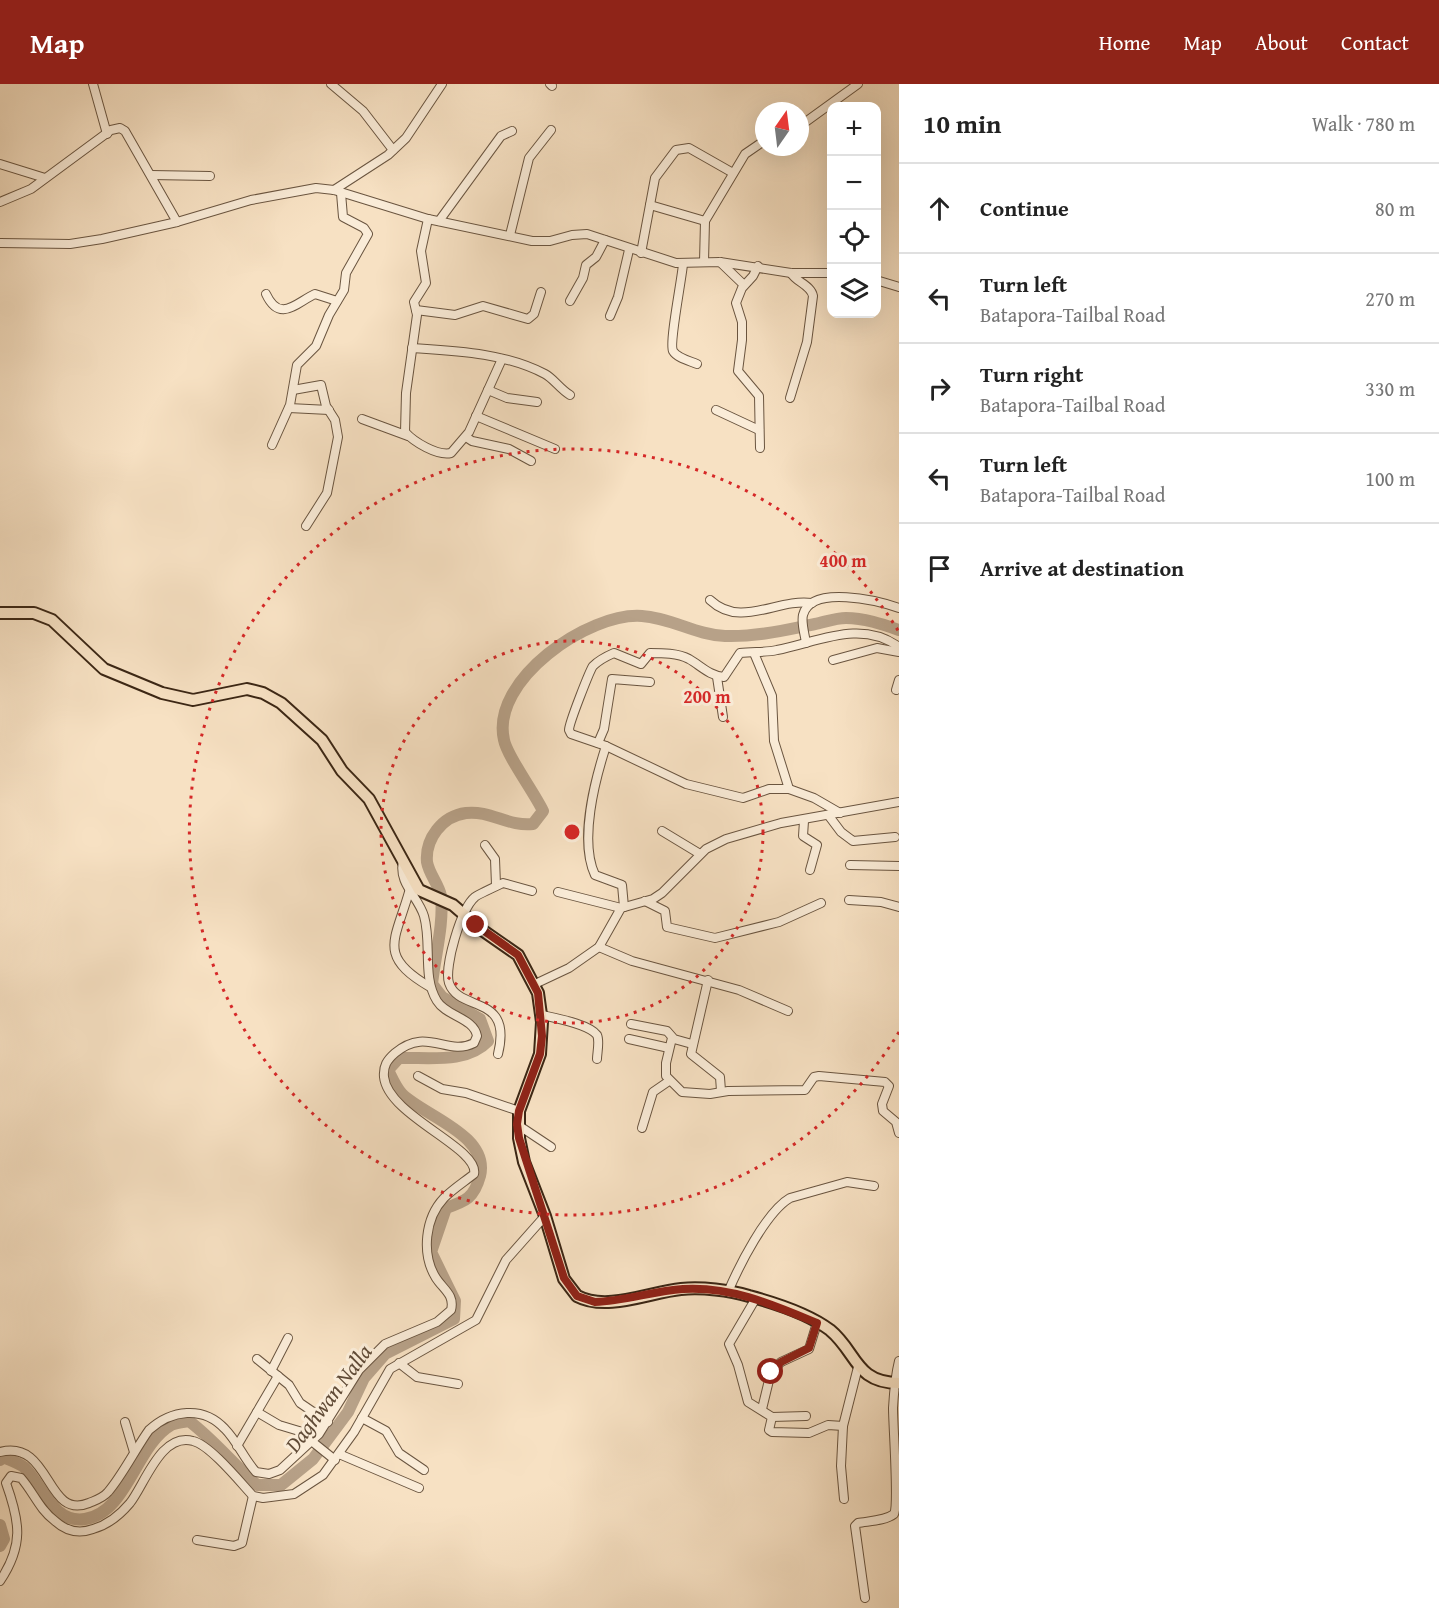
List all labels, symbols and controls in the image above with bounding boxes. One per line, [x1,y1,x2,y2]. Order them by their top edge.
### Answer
text: Map [30,22,84,63]
text: Home [1099,27,1150,58]
text: Map [1183,27,1222,58]
text: About [1255,27,1308,58]
text: Contact [1341,27,1409,58]
north arrow [755,102,809,156]
map controls [827,102,881,318]
button: + [827,102,881,156]
text: 10 min [923,104,1001,143]
text: Walk · 780 m [1312,109,1415,138]
button: − [827,156,881,210]
icon: ahead [923,192,956,225]
text: Continue [980,192,1069,224]
text: 80 m [1375,194,1415,223]
button: locate [827,210,881,264]
button: layers [827,264,881,318]
text: Turn left [980,268,1067,300]
icon: left [923,282,956,315]
text: 270 m [1365,284,1415,313]
text: Batapora-Tailbal Road [980,300,1165,329]
text: Turn right [980,358,1083,390]
icon: right [923,372,956,405]
text: 330 m [1365,374,1415,403]
text: Batapora-Tailbal Road [980,390,1165,419]
text: Turn left [980,448,1067,480]
icon: left [923,462,956,495]
text: 100 m [1365,464,1415,493]
text: Batapora-Tailbal Road [980,480,1165,509]
text: 400 m [819,547,867,574]
icon: arrive [923,552,956,585]
text: Arrive at destination [980,552,1184,584]
text: 200 m [683,683,731,710]
centre of rings [562,822,582,842]
route end [462,911,488,937]
water label: Daghwan Nalla [276,1337,379,1459]
route start [757,1358,783,1384]

